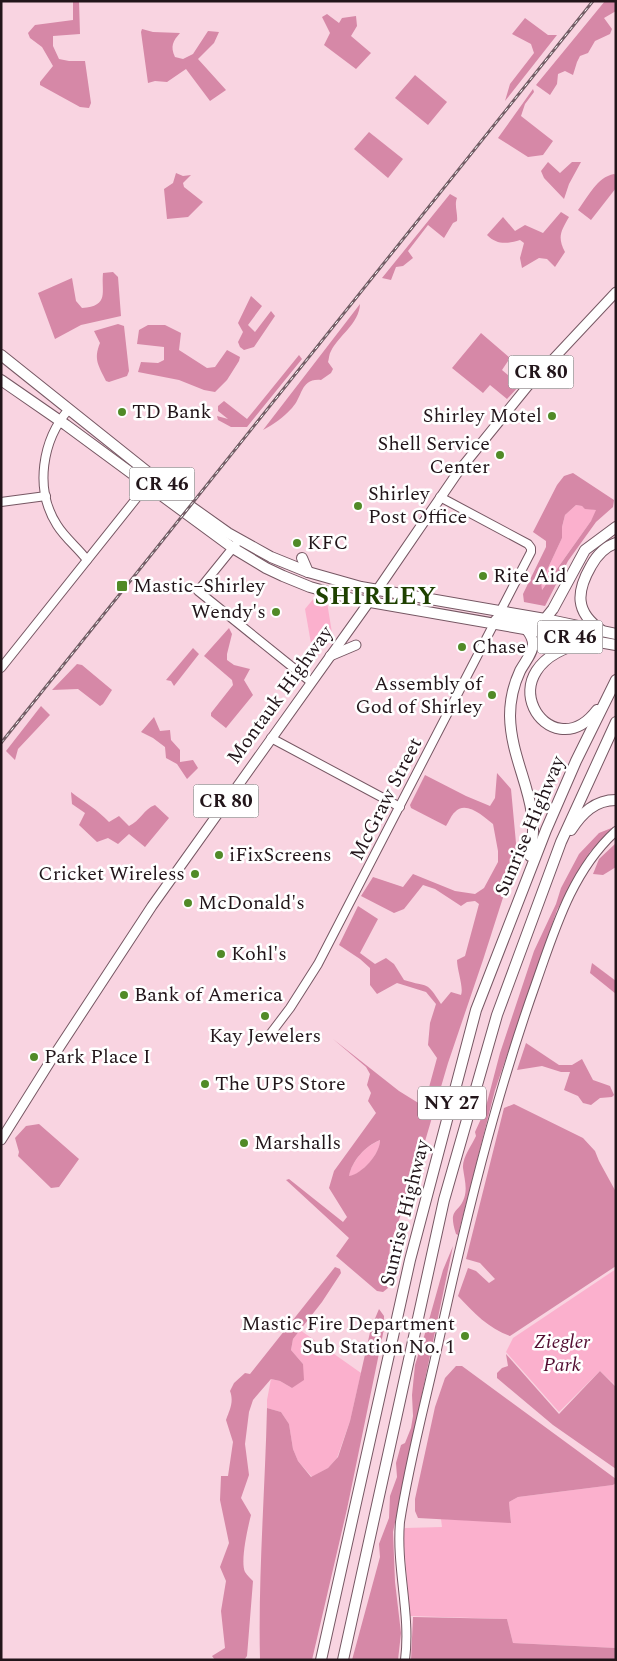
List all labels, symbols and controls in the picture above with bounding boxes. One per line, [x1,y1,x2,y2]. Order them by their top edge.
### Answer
road number: CR 80 [508,356,574,388]
place label: TD Bank [132,397,212,427]
place label: Shirley Motel [423,401,542,431]
marker: TD Bank [116,406,128,418]
marker: Shirley Motel [546,410,558,422]
place label: Shell Service Center [378,429,490,482]
marker: Shell Service Center [494,449,506,461]
road number: CR 46 [130,468,194,500]
place label: Shirley Post Office [368,479,467,532]
marker: Shirley Post Office [352,500,364,512]
place label: KFC [307,528,348,558]
marker: KFC [291,537,303,549]
place label: Rite Aid [493,561,567,591]
marker: Rite Aid [477,570,489,582]
place label: Mastic–Shirley [133,571,266,601]
district label: SHIRLEY [315,578,437,616]
marker: Mastic–Shirley [115,579,129,593]
place label: Wendy's [191,597,266,627]
marker: Wendy's [270,606,282,618]
street label: Montauk Highway [219,618,341,770]
road number: CR 46 [538,620,602,654]
place label: Chase [472,632,526,662]
marker: Chase [456,641,468,653]
place label: Assembly of God of Shirley [355,669,484,722]
marker: Assembly of God of Shirley [486,689,498,701]
street label: McGraw Street [342,732,430,866]
street label: Sunrise Highway [487,750,574,901]
road number: CR 80 [194,784,258,818]
place label: iFixScreens [229,840,332,870]
marker: iFixScreens [213,849,225,861]
place label: Cricket Wireless [38,859,185,889]
marker: Cricket Wireless [189,868,201,880]
place label: McDonald's [198,888,305,918]
marker: McDonald's [182,897,194,909]
place label: Kohl's [231,939,287,969]
marker: Kohl's [215,948,227,960]
place label: Bank of America [134,980,283,1010]
marker: Bank of America [118,989,130,1001]
marker: Kay Jewelers [259,1010,271,1022]
place label: Kay Jewelers [209,1021,321,1051]
place label: Park Place I [44,1042,151,1072]
marker: Park Place I [28,1051,40,1063]
place label: The UPS Store [215,1069,346,1099]
marker: The UPS Store [199,1078,211,1090]
road number: NY 27 [418,1086,486,1120]
place label: Marshalls [254,1128,341,1158]
street label: Sunrise Highway [372,1135,438,1289]
marker: Marshalls [238,1137,250,1149]
place label: Mastic Fire Department Sub Station No. 1 [242,1309,455,1362]
park label: Ziegler Park [534,1327,591,1380]
marker: Mastic Fire Department Sub Station No. 1 [459,1330,471,1342]

